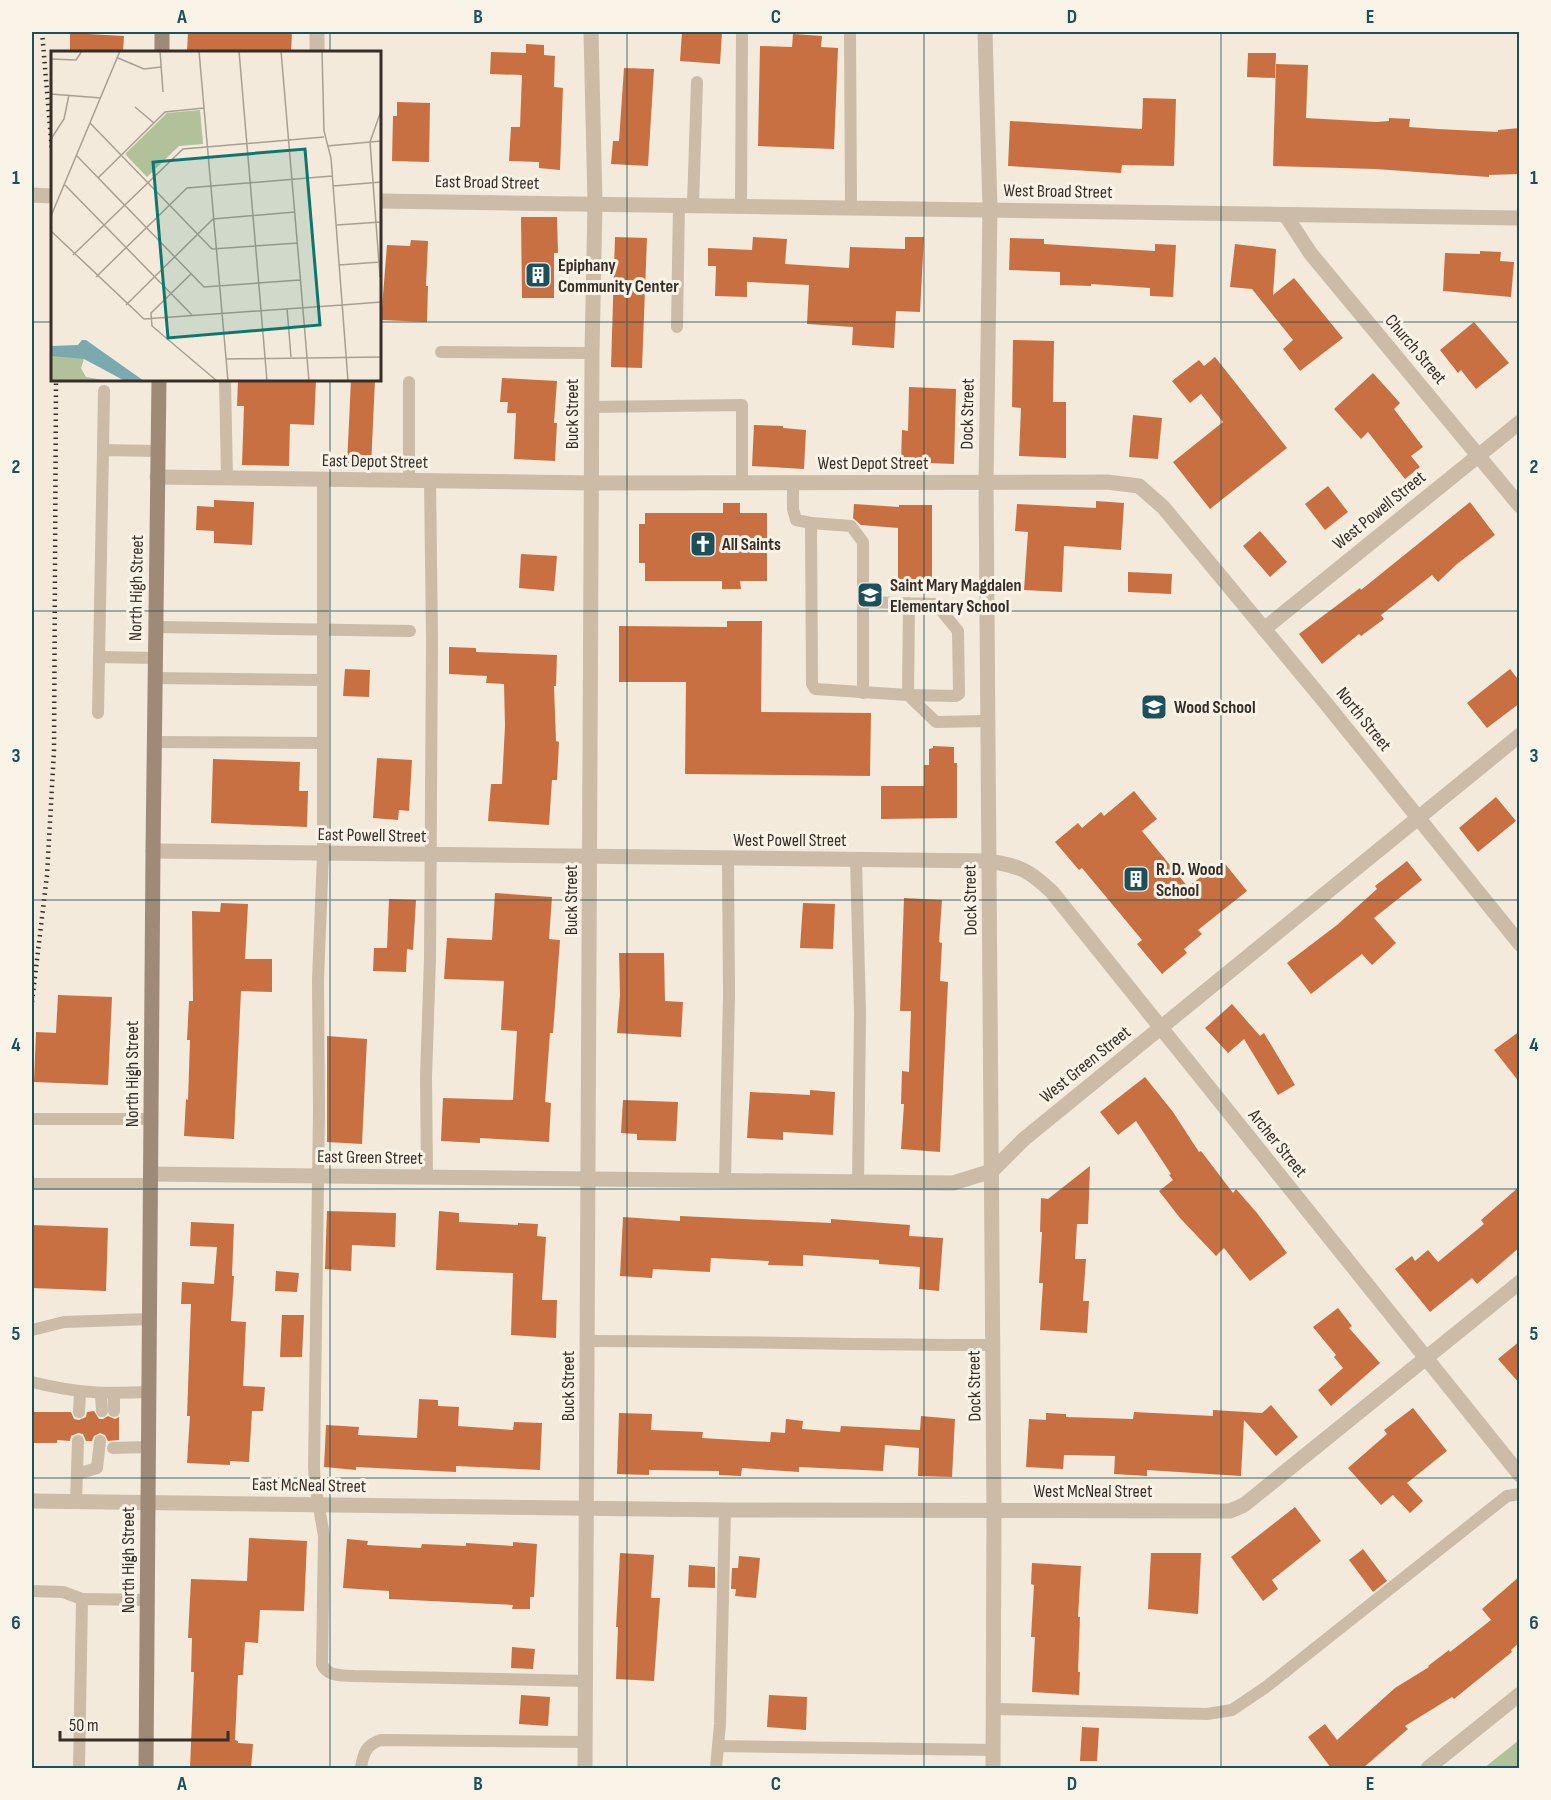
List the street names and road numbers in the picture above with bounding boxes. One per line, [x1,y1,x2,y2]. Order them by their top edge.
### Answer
street label: East Broad Street [435,171,540,194]
street label: West Broad Street [1003,180,1113,203]
street label: Church Street [1380,310,1451,389]
street label: Buck Street [562,378,583,449]
street label: Dock Street [956,378,979,450]
street label: East Depot Street [322,450,429,473]
street label: West Depot Street [818,453,929,474]
street label: West Powell Street [1329,466,1430,554]
street label: North High Street [125,534,148,641]
street label: North Street [1332,683,1396,756]
street label: East Powell Street [317,824,427,847]
street label: West Powell Street [733,830,847,851]
street label: Buck Street [561,864,582,935]
street label: Dock Street [959,864,982,936]
street label: North High Street [122,1020,143,1127]
street label: West Green Street [1036,1021,1135,1107]
street label: Archer Street [1243,1104,1312,1182]
street label: East Green Street [317,1146,424,1169]
street label: Buck Street [558,1350,579,1421]
street label: Dock Street [963,1350,986,1422]
street label: East McNeal Street [252,1474,367,1497]
street label: West McNeal Street [1034,1481,1153,1502]
street label: North High Street [118,1506,139,1613]

